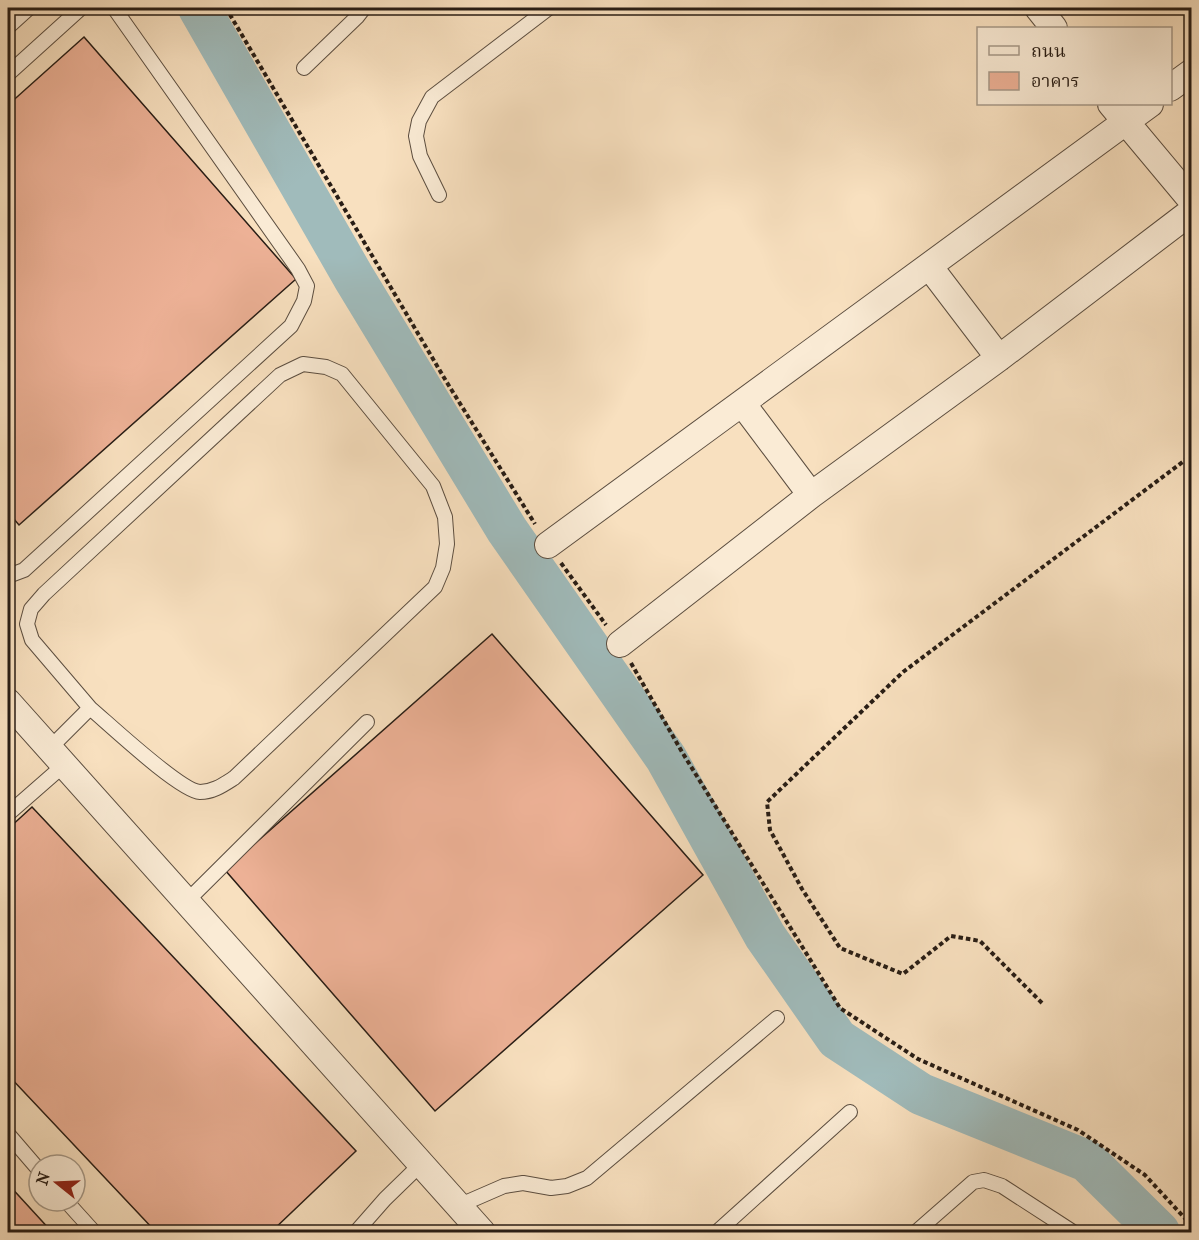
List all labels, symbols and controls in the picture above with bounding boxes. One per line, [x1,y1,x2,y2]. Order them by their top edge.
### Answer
legend [977,27,1172,105]
text: ถนน [1031,41,1066,62]
text: อาคาร [1031,71,1080,92]
north arrow [27,1153,87,1213]
text: N [32,1169,54,1187]

